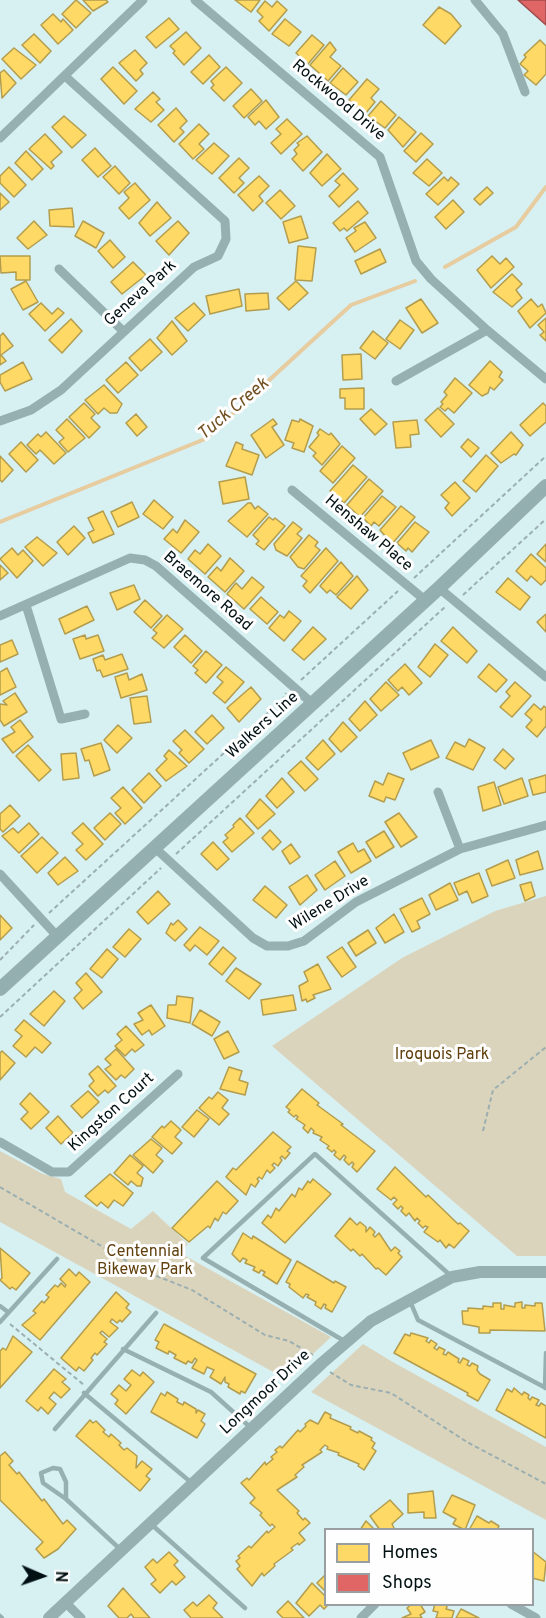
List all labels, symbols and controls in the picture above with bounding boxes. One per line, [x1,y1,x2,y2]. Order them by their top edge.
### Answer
street label: Rockwood Drive [287,56,389,146]
street label: Geneva Park [101,257,181,331]
water label: Tuck Creek [194,374,274,446]
street label: Henshaw Place [320,492,416,576]
street label: Braemore Road [159,548,255,636]
street label: Walkers Line [223,689,303,763]
street label: Wilene Drive [287,872,373,936]
park label: Iroquois Park [395,1046,489,1066]
street label: Kingston Court [65,1069,159,1157]
park label: Centennial Bikeway Park [97,1243,193,1281]
street label: Longmoor Drive [217,1346,315,1440]
legend [324,1528,534,1606]
text: Homes [382,1542,438,1565]
north arrow [12,1546,72,1606]
text: N [50,1571,70,1583]
text: Shops [382,1572,432,1595]

